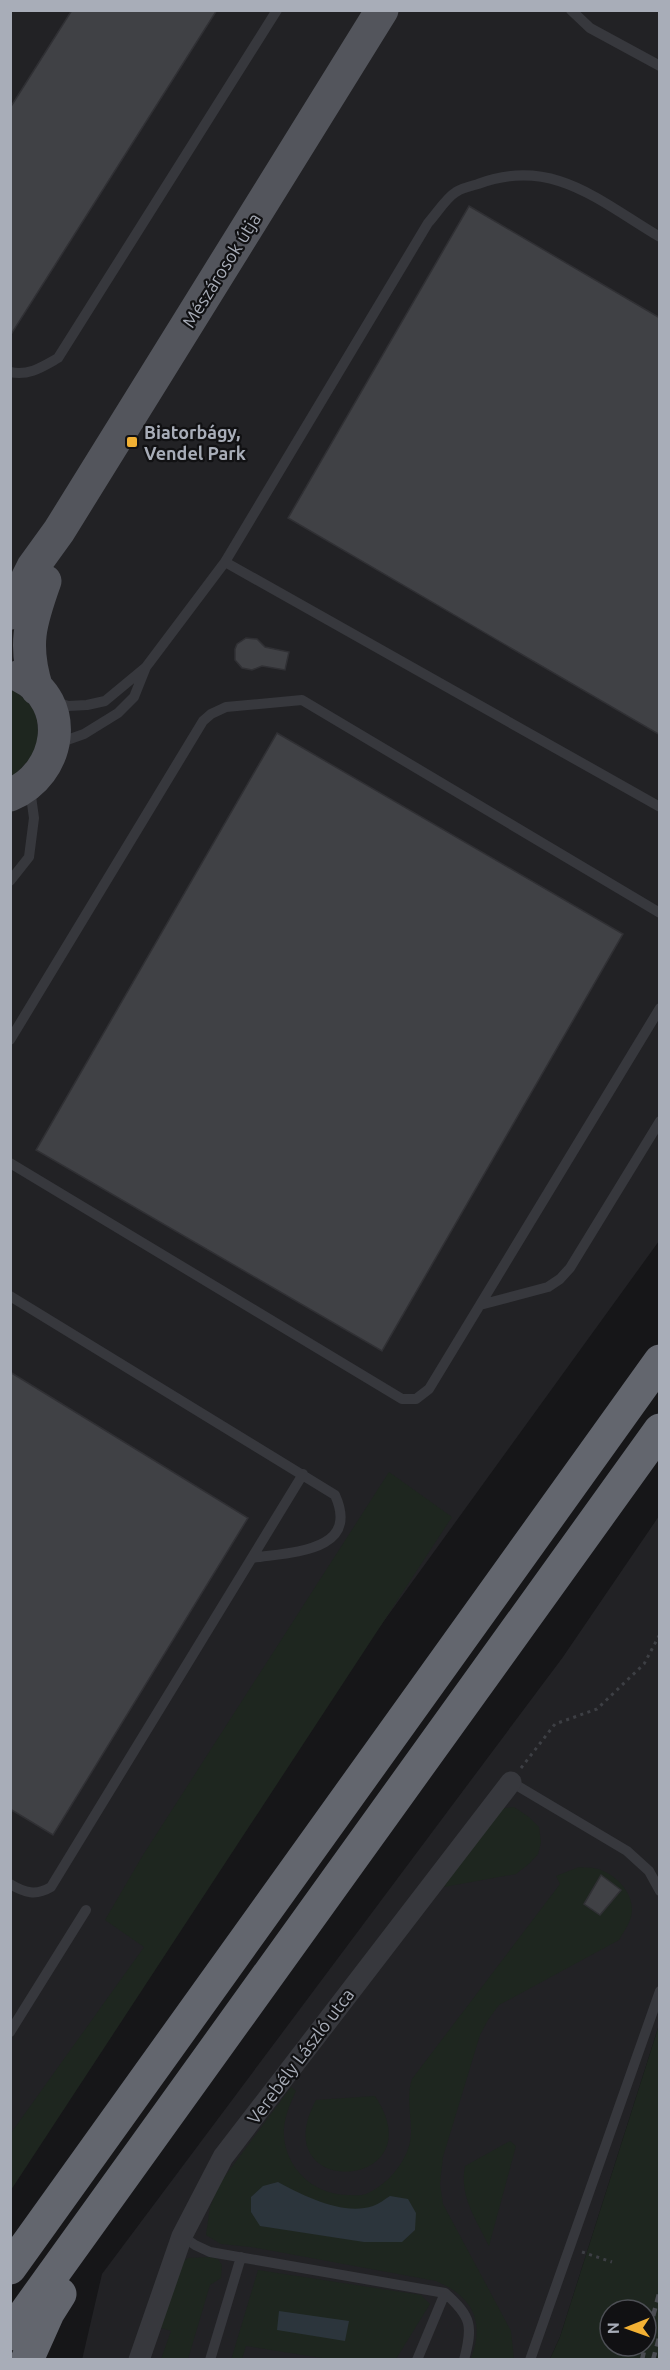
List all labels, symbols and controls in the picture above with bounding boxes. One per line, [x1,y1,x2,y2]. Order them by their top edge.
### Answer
street label: Mészárosok útja [178,209,264,331]
place label: Biatorbágy, Vendel Park [144,422,246,463]
marker: Biatorbágy, Vendel Park [125,435,139,449]
street label: Verebély László utca [243,1984,357,2128]
north arrow [598,2298,658,2358]
text: N [604,2322,622,2334]

